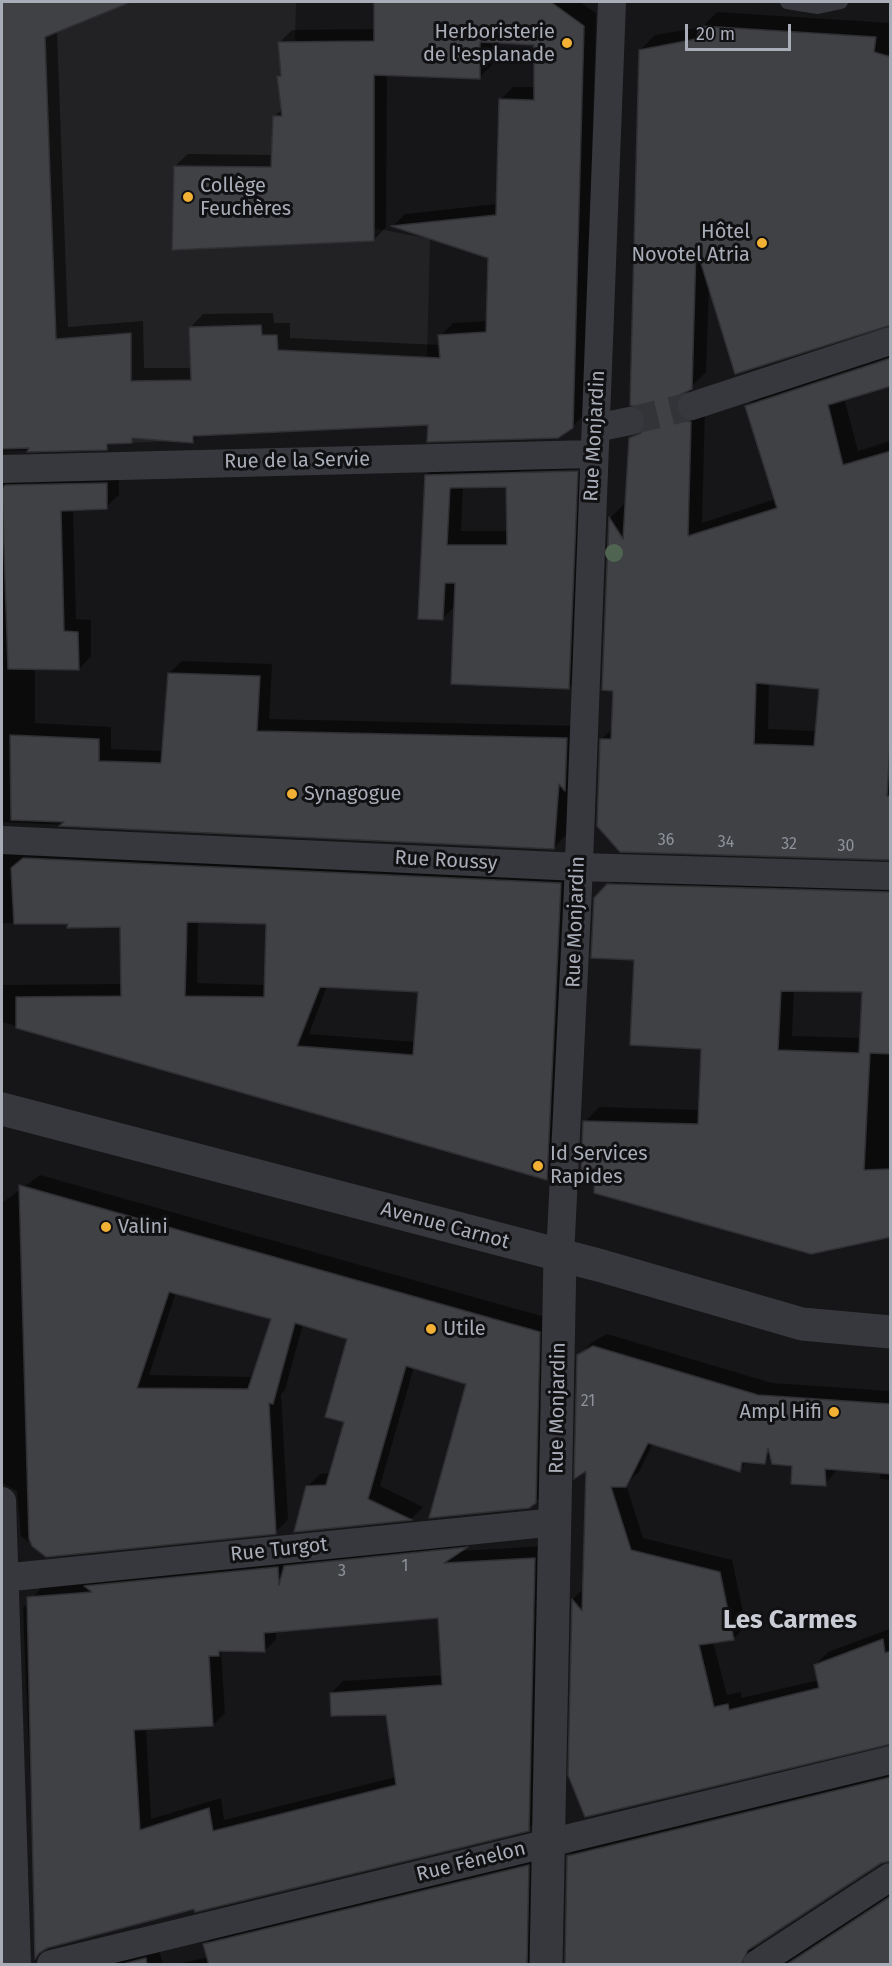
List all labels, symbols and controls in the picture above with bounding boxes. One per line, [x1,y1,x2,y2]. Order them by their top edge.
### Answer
scale bar [688,12,794,50]
place label: Herboristerie de l'esplanade [423,20,555,67]
text: 20 m [696,23,735,45]
marker: Herboristerie de l'esplanade [560,36,574,50]
place label: Collège Feuchères [200,174,291,221]
marker: Collège Feuchères [181,190,195,204]
place label: Hôtel Novotel Atria [631,220,750,267]
marker: Hôtel Novotel Atria [755,236,769,250]
street label: Rue Monjardin [580,370,610,502]
street label: Rue de la Servie [224,448,370,474]
place label: Synagogue [304,782,401,806]
marker: Synagogue [285,787,299,801]
house number: 36 [658,831,674,851]
house number: 34 [718,833,734,853]
house number: 32 [781,835,797,855]
house number: 30 [838,837,854,857]
street label: Rue Roussy [394,846,498,876]
street label: Rue Monjardin [562,856,590,988]
place label: Id Services Rapides [550,1142,648,1189]
marker: Id Services Rapides [531,1159,545,1173]
street label: Avenue Carnot [378,1197,512,1255]
place label: Valini [118,1215,168,1239]
marker: Valini [99,1220,113,1234]
place label: Utile [443,1317,486,1341]
marker: Utile [424,1322,438,1336]
street label: Rue Monjardin [545,1342,571,1474]
house number: 21 [581,1392,595,1412]
place label: Ampl Hifi [740,1400,822,1424]
marker: Ampl Hifi [827,1405,841,1419]
street label: Rue Turgot [229,1533,329,1567]
house number: 1 [402,1557,408,1577]
house number: 3 [338,1562,346,1582]
district label: Les Carmes [723,1605,857,1637]
street label: Rue Fénelon [414,1837,528,1887]

